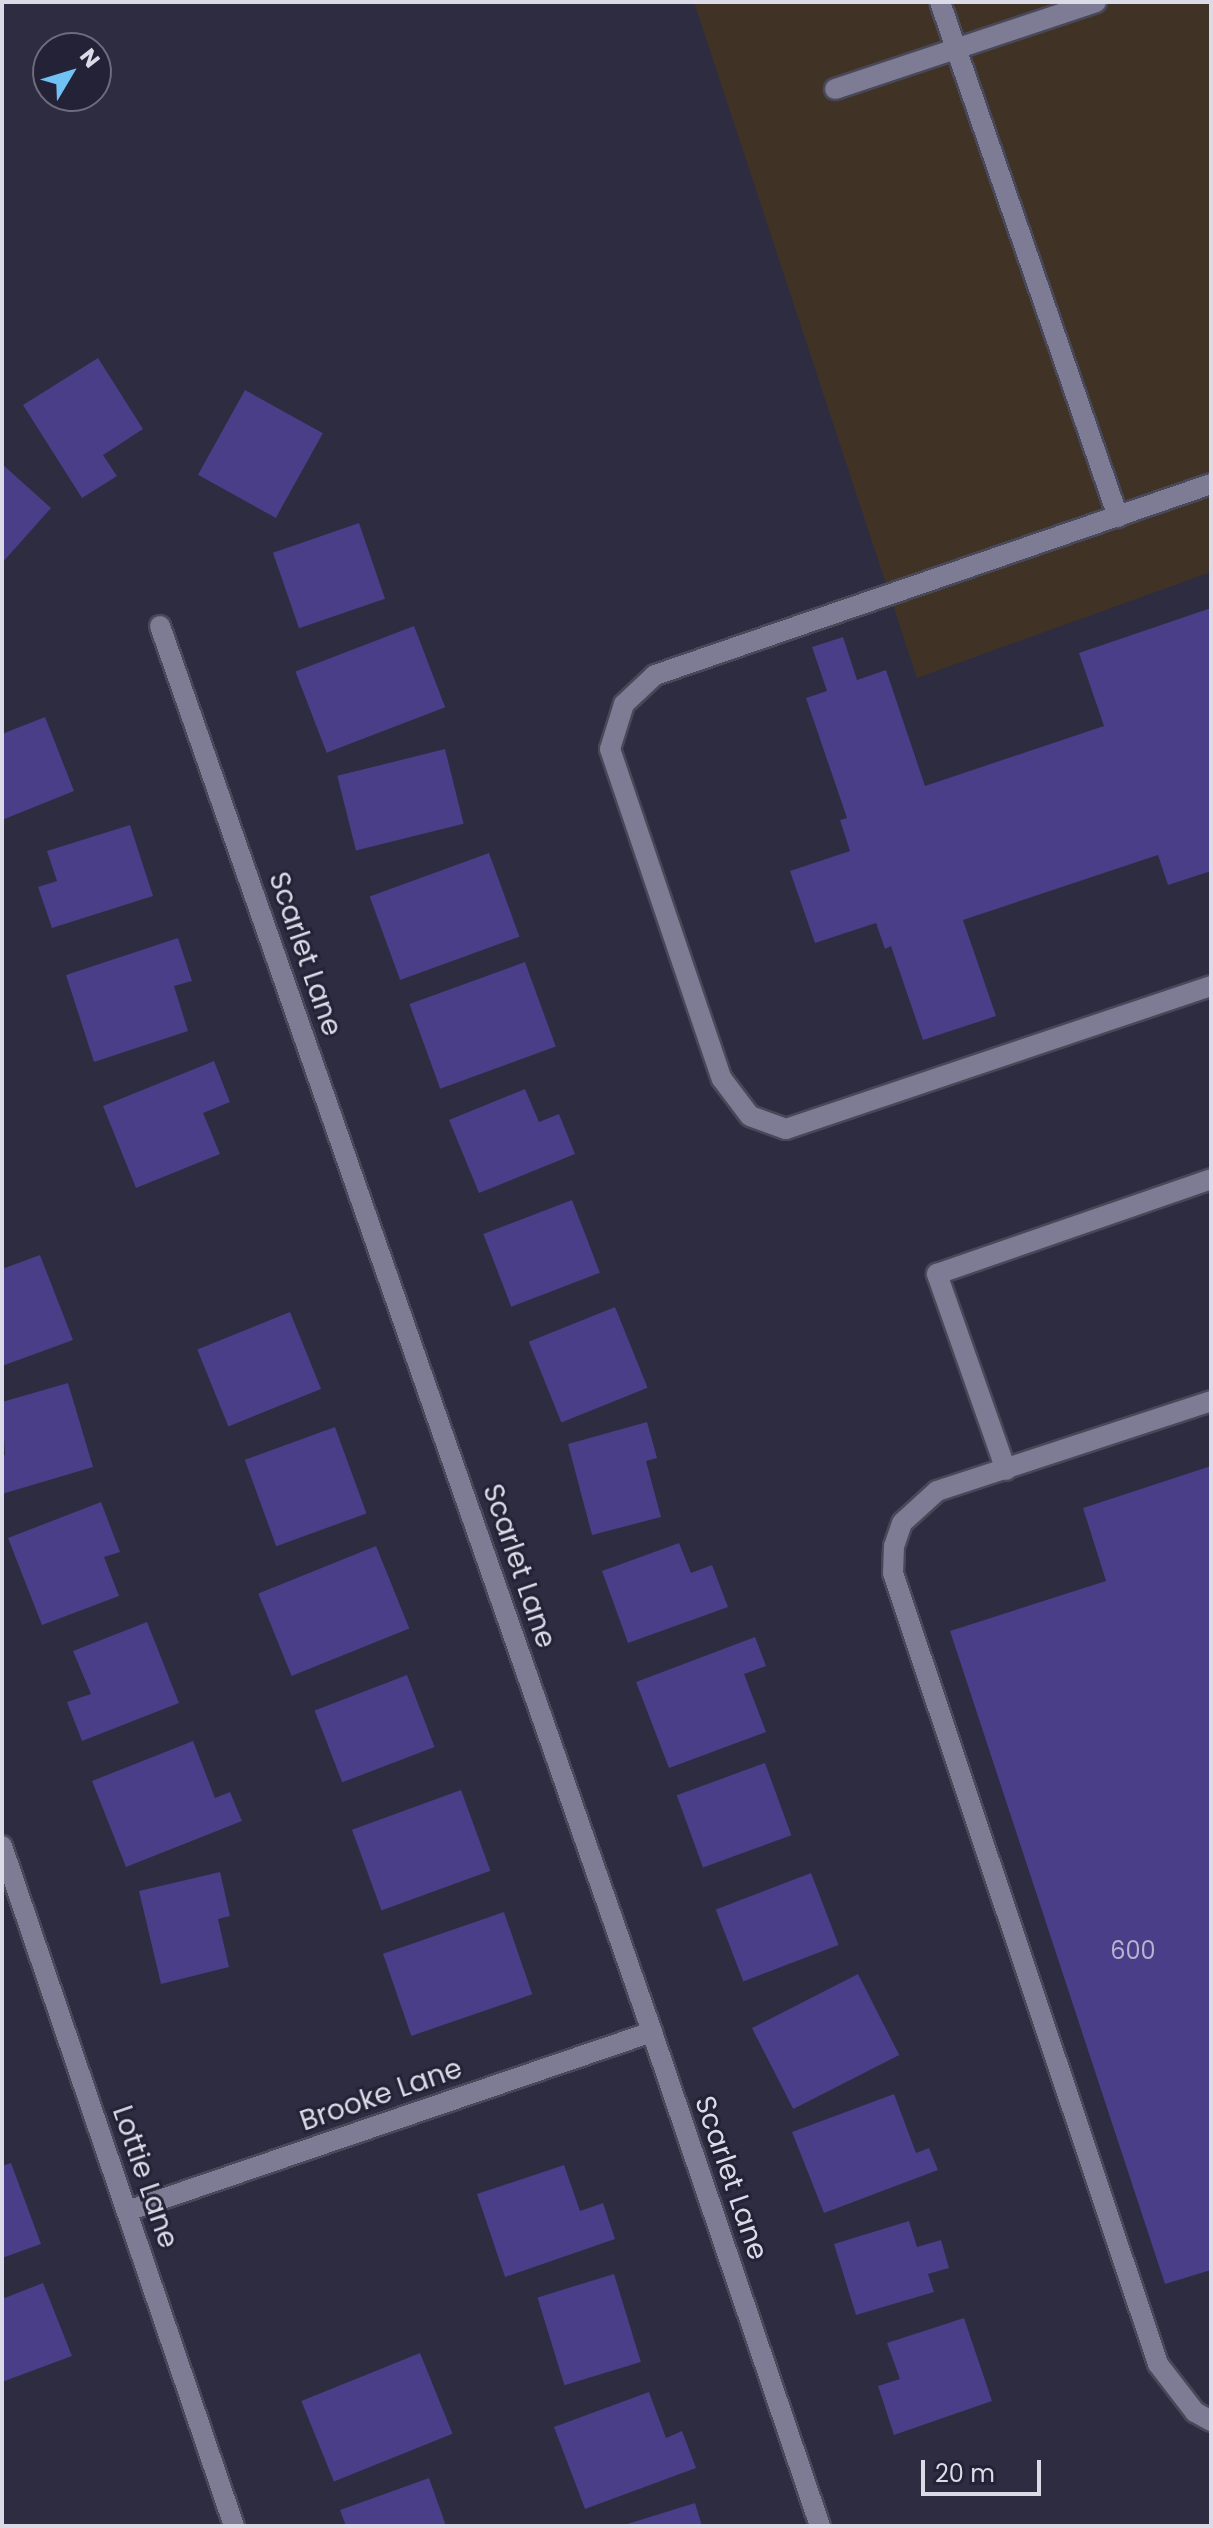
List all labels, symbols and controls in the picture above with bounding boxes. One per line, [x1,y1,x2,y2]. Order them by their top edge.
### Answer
north arrow [32,32,112,112]
text: N [72,42,107,74]
street label: Scarlet Lane [261,868,349,1040]
street label: Scarlet Lane [475,1480,563,1652]
house number: 600 [1110,1937,1156,1965]
street label: Brooke Lane [296,2052,466,2138]
street label: Scarlet Lane [687,2092,775,2264]
street label: Lottie Lane [105,2101,185,2253]
scale bar [925,2444,1045,2494]
text: 20 m [935,2457,995,2490]

